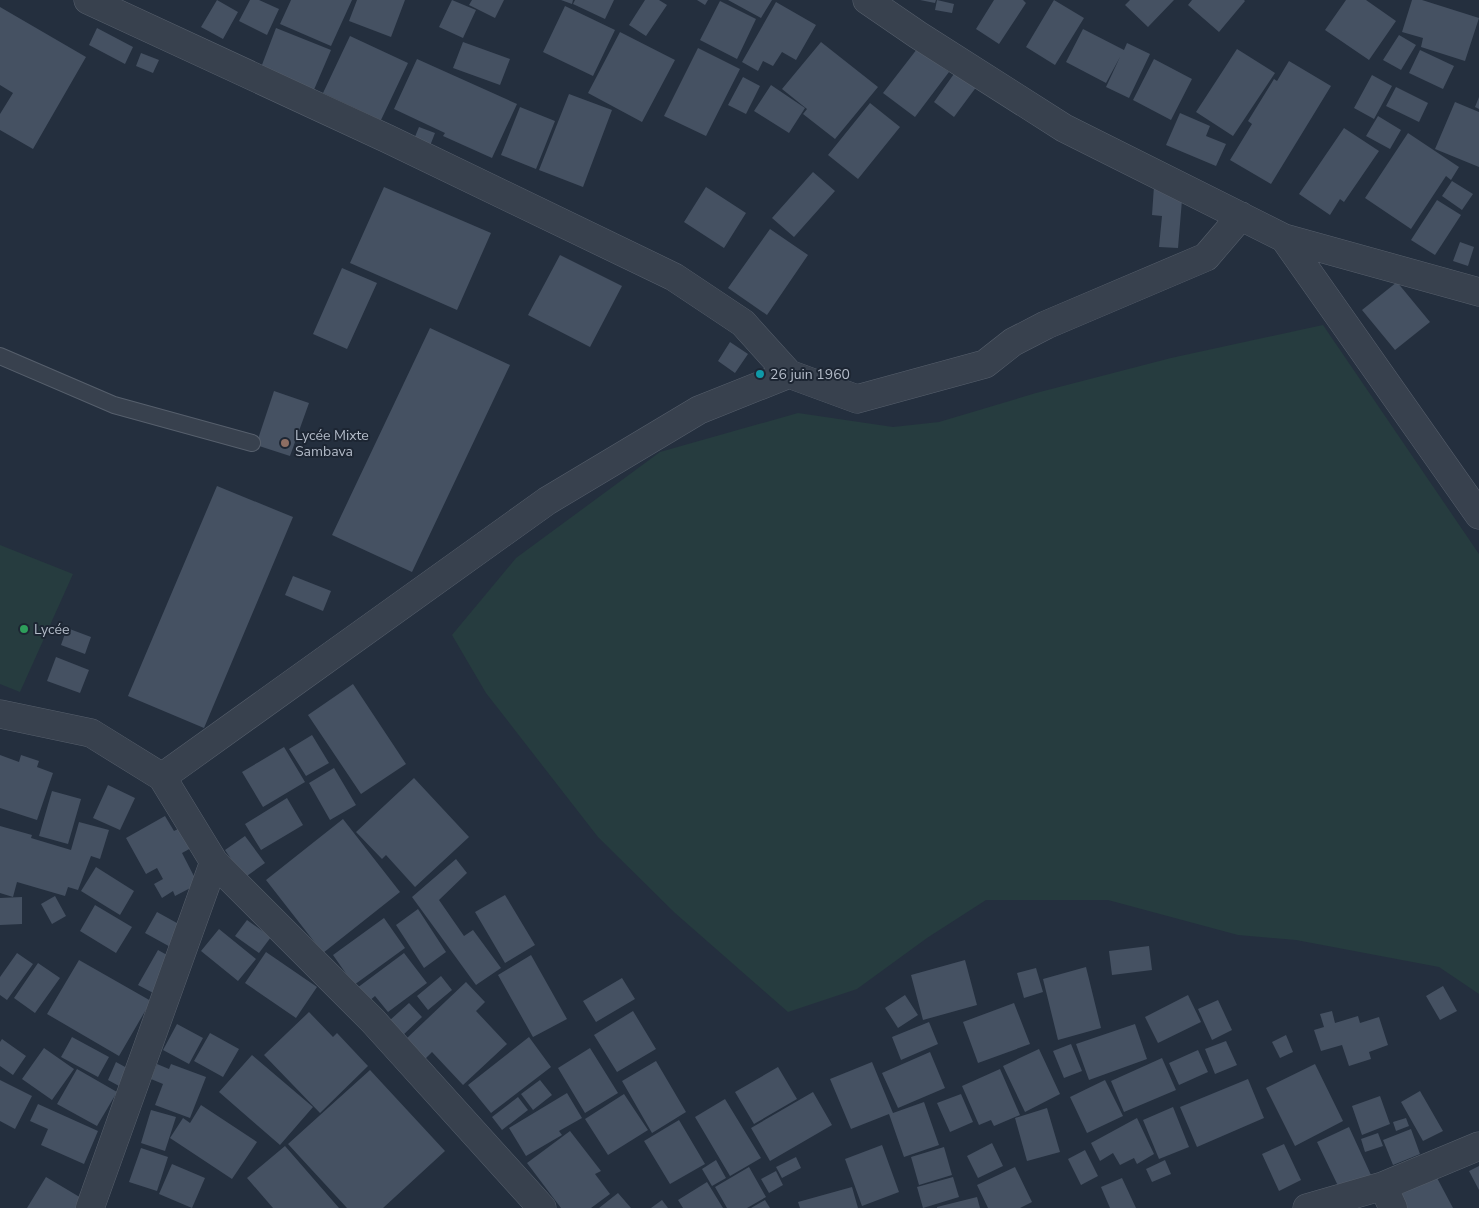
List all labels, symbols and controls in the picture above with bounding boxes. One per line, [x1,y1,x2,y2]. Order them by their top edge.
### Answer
place label: 26 juin 1960 [770,365,850,384]
marker: 26 juin 1960 [754,368,766,380]
place label: Lycée Mixte Sambava [295,426,369,461]
marker: Lycée Mixte Sambava [279,437,291,449]
place label: Lycée [34,620,69,639]
marker: Lycée [18,623,30,635]

